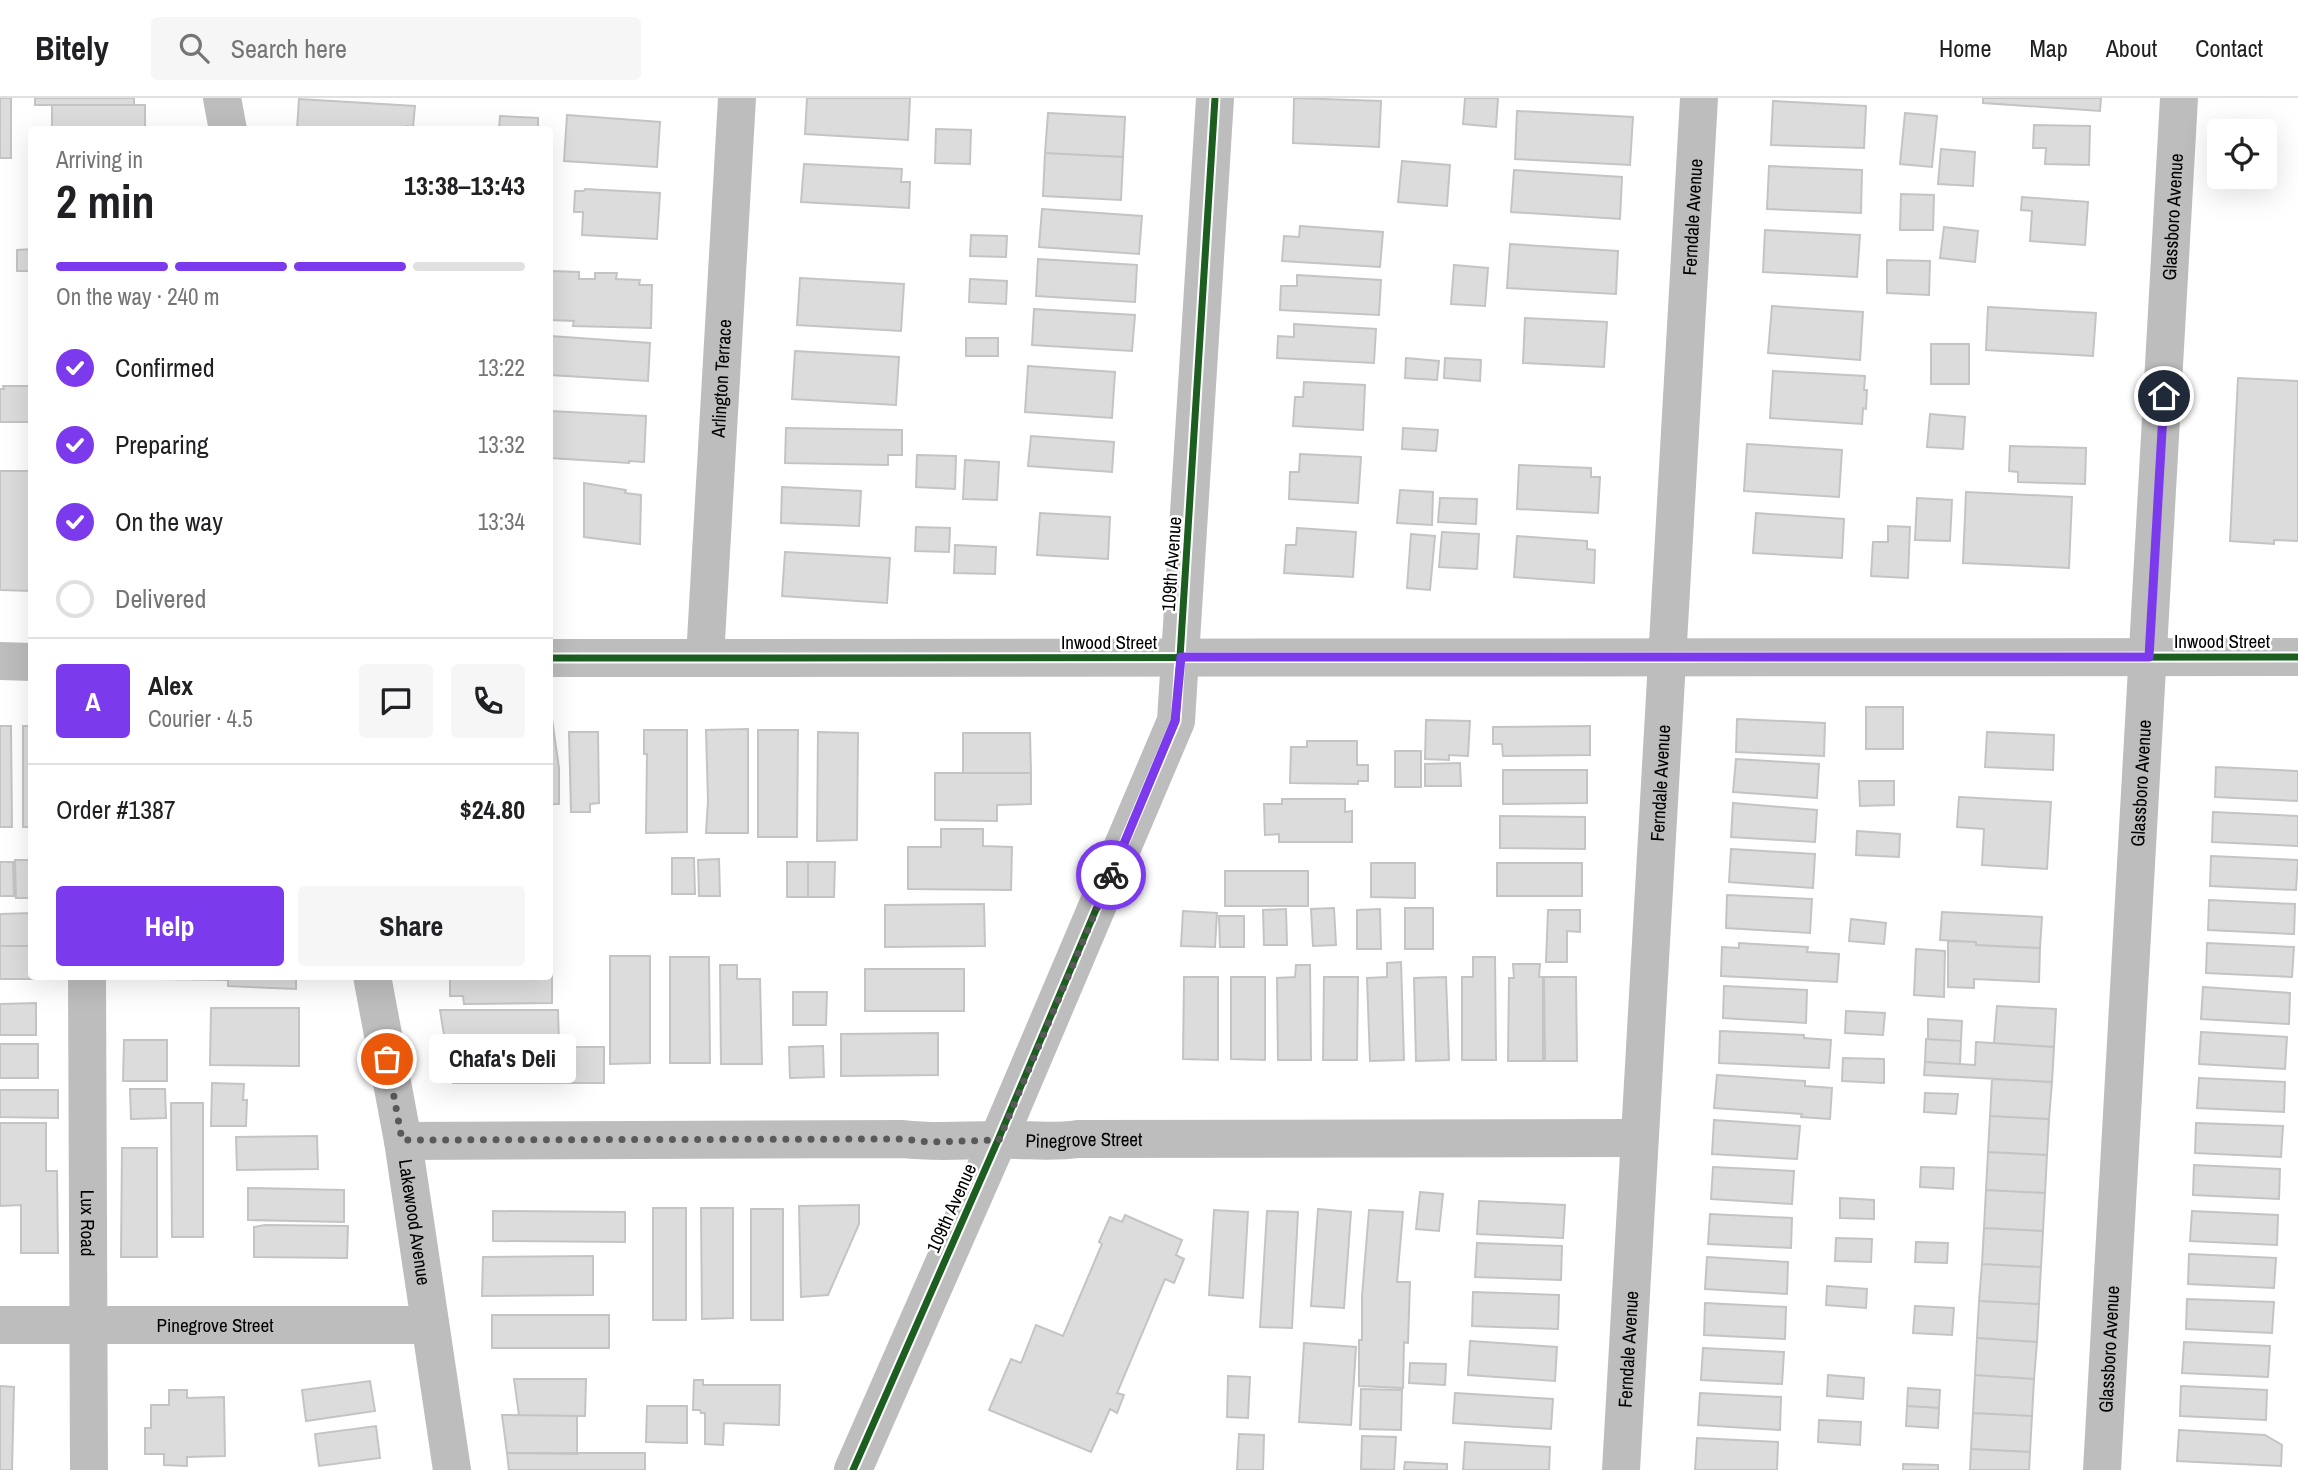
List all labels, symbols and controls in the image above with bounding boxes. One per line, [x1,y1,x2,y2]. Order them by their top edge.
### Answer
search box [151,17,641,80]
text: Bitely [35,26,109,70]
icon: search [175,29,213,67]
text: Search here [231,31,347,66]
text: Home [1939,32,1991,64]
text: Map [2029,32,2068,64]
text: About [2106,32,2157,64]
text: Contact [2195,32,2263,64]
map controls [2207,119,2277,189]
button: locate [2207,119,2277,189]
text: Arriving in [56,144,143,175]
street label: Glassboro Avenue [2156,153,2189,281]
street label: Ferndale Avenue [1676,158,1709,276]
text: 13:38–13:43 [404,168,525,203]
text: 2 min [56,170,155,232]
text: On the way · 240 m [56,281,220,312]
street label: Arlington Terrace [705,319,737,439]
icon: check [56,349,94,387]
text: Confirmed [115,350,215,385]
text: 13:22 [478,352,525,383]
pin [2134,366,2194,426]
icon: home [2145,377,2183,415]
icon: check [56,426,94,464]
text: Preparing [115,427,209,462]
text: 13:32 [478,429,525,460]
icon: check [56,503,94,541]
text: On the way [115,504,223,539]
text: 13:34 [478,506,525,537]
street label: 109th Avenue [1155,516,1187,612]
text: Delivered [115,581,206,616]
street label: Inwood Street [2174,628,2271,654]
street label: Inwood Street [1061,629,1158,655]
button: chat [359,664,433,738]
button: phone [451,664,525,738]
text: Alex [148,668,193,703]
text: A [85,684,101,719]
text: Courier · 4.5 [148,703,253,734]
street label: Glassboro Avenue [2124,719,2157,847]
street label: Ferndale Avenue [1644,724,1676,842]
text: Order #1387 [56,792,176,827]
text: $24.80 [460,792,525,827]
courier [1076,840,1146,910]
icon: bike [1092,856,1130,894]
button: Help [56,886,284,966]
button: Share [298,886,525,966]
pin [357,1029,417,1089]
callout: Chafa's Deli [429,1034,576,1084]
icon: bag [368,1040,406,1078]
text: Chafa's Deli [449,1043,556,1074]
street label: Pinegrove Street [1025,1126,1143,1154]
street label: Lakewood Avenue [393,1157,437,1287]
street label: 109th Avenue [920,1159,982,1257]
street label: Lux Road [75,1190,101,1256]
street label: Glassboro Avenue [2092,1285,2125,1413]
street label: Ferndale Avenue [1612,1290,1644,1408]
street label: Pinegrove Street [156,1312,274,1338]

